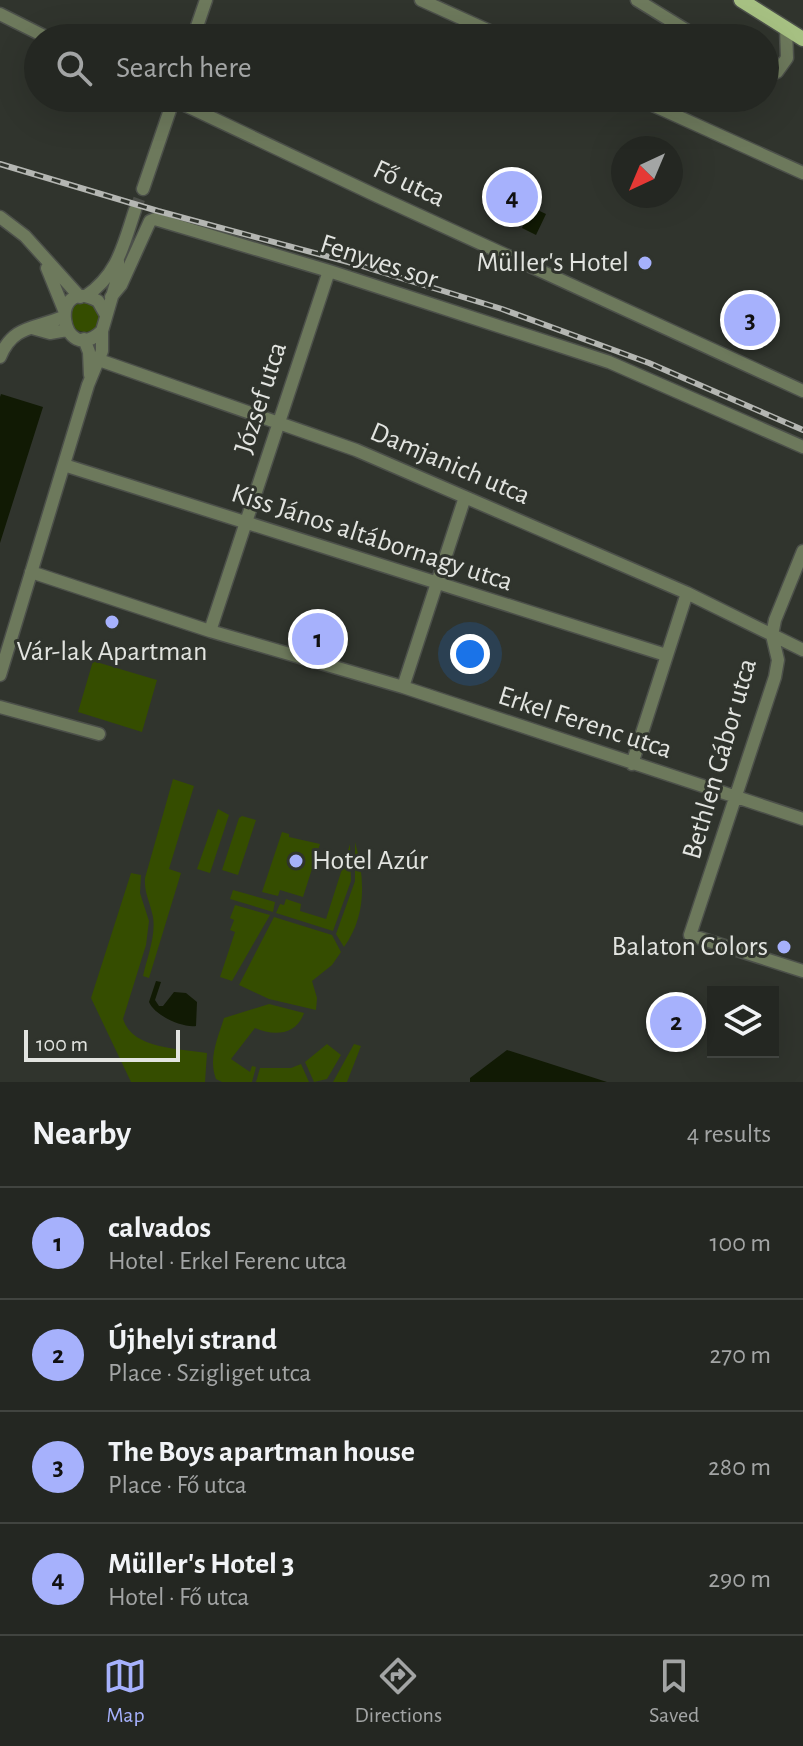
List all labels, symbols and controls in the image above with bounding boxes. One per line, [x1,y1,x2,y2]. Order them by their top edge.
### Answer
search box [24,24,779,112]
icon: search [52,46,96,90]
text: Search here [116,53,252,83]
north arrow [611,136,683,208]
street label: Fő utca [369,155,449,213]
pin: 4 [486,167,538,227]
street label: Fenyves sor [317,230,441,294]
place label: Müller's Hotel [477,249,629,277]
marker: Müller's Hotel [636,254,654,272]
pin: 3 [724,290,776,350]
street label: József utca [230,339,292,457]
street label: Damjanich utca [366,418,534,510]
street label: Kiss János altábornagy utca [228,479,516,597]
pin: 1 [292,609,344,669]
marker: Vár-lak Apartman [103,613,121,631]
your location [450,634,490,674]
place label: Vár-lak Apartman [17,638,207,666]
street label: Bethlen Gábor utca [678,655,762,862]
street label: Erkel Ferenc utca [495,682,676,764]
place label: Hotel Azúr [312,847,428,875]
marker: Hotel Azúr [287,852,305,870]
place label: Balaton Colors [612,933,768,961]
marker: Balaton Colors [775,938,793,956]
map controls [707,986,779,1058]
button: layers [707,986,779,1058]
pin: 2 [650,992,702,1052]
scale bar [24,1026,180,1062]
text: 100 m [36,1033,88,1055]
text: Nearby [32,1117,131,1151]
text: 4 results [687,1121,771,1147]
text: calvados [108,1213,211,1243]
text: 1 [53,1230,63,1256]
text: 100 m [710,1230,771,1256]
text: Hotel · Erkel Ferenc utca [108,1248,347,1274]
text: Újhelyi strand [108,1325,277,1355]
text: 2 [52,1342,64,1368]
text: 270 m [710,1342,771,1368]
text: Place · Szigliget utca [108,1360,311,1386]
text: The Boys apartman house [108,1437,415,1467]
text: 3 [52,1454,64,1480]
text: 280 m [708,1454,771,1480]
text: Place · Fő utca [108,1472,247,1498]
text: Müller's Hotel 3 [108,1549,294,1579]
text: 4 [51,1566,65,1592]
text: 290 m [708,1566,771,1592]
text: Hotel · Fő utca [108,1584,249,1610]
tab: Map [103,1654,147,1728]
tab: Directions [354,1654,442,1728]
tab: Saved [649,1654,699,1728]

